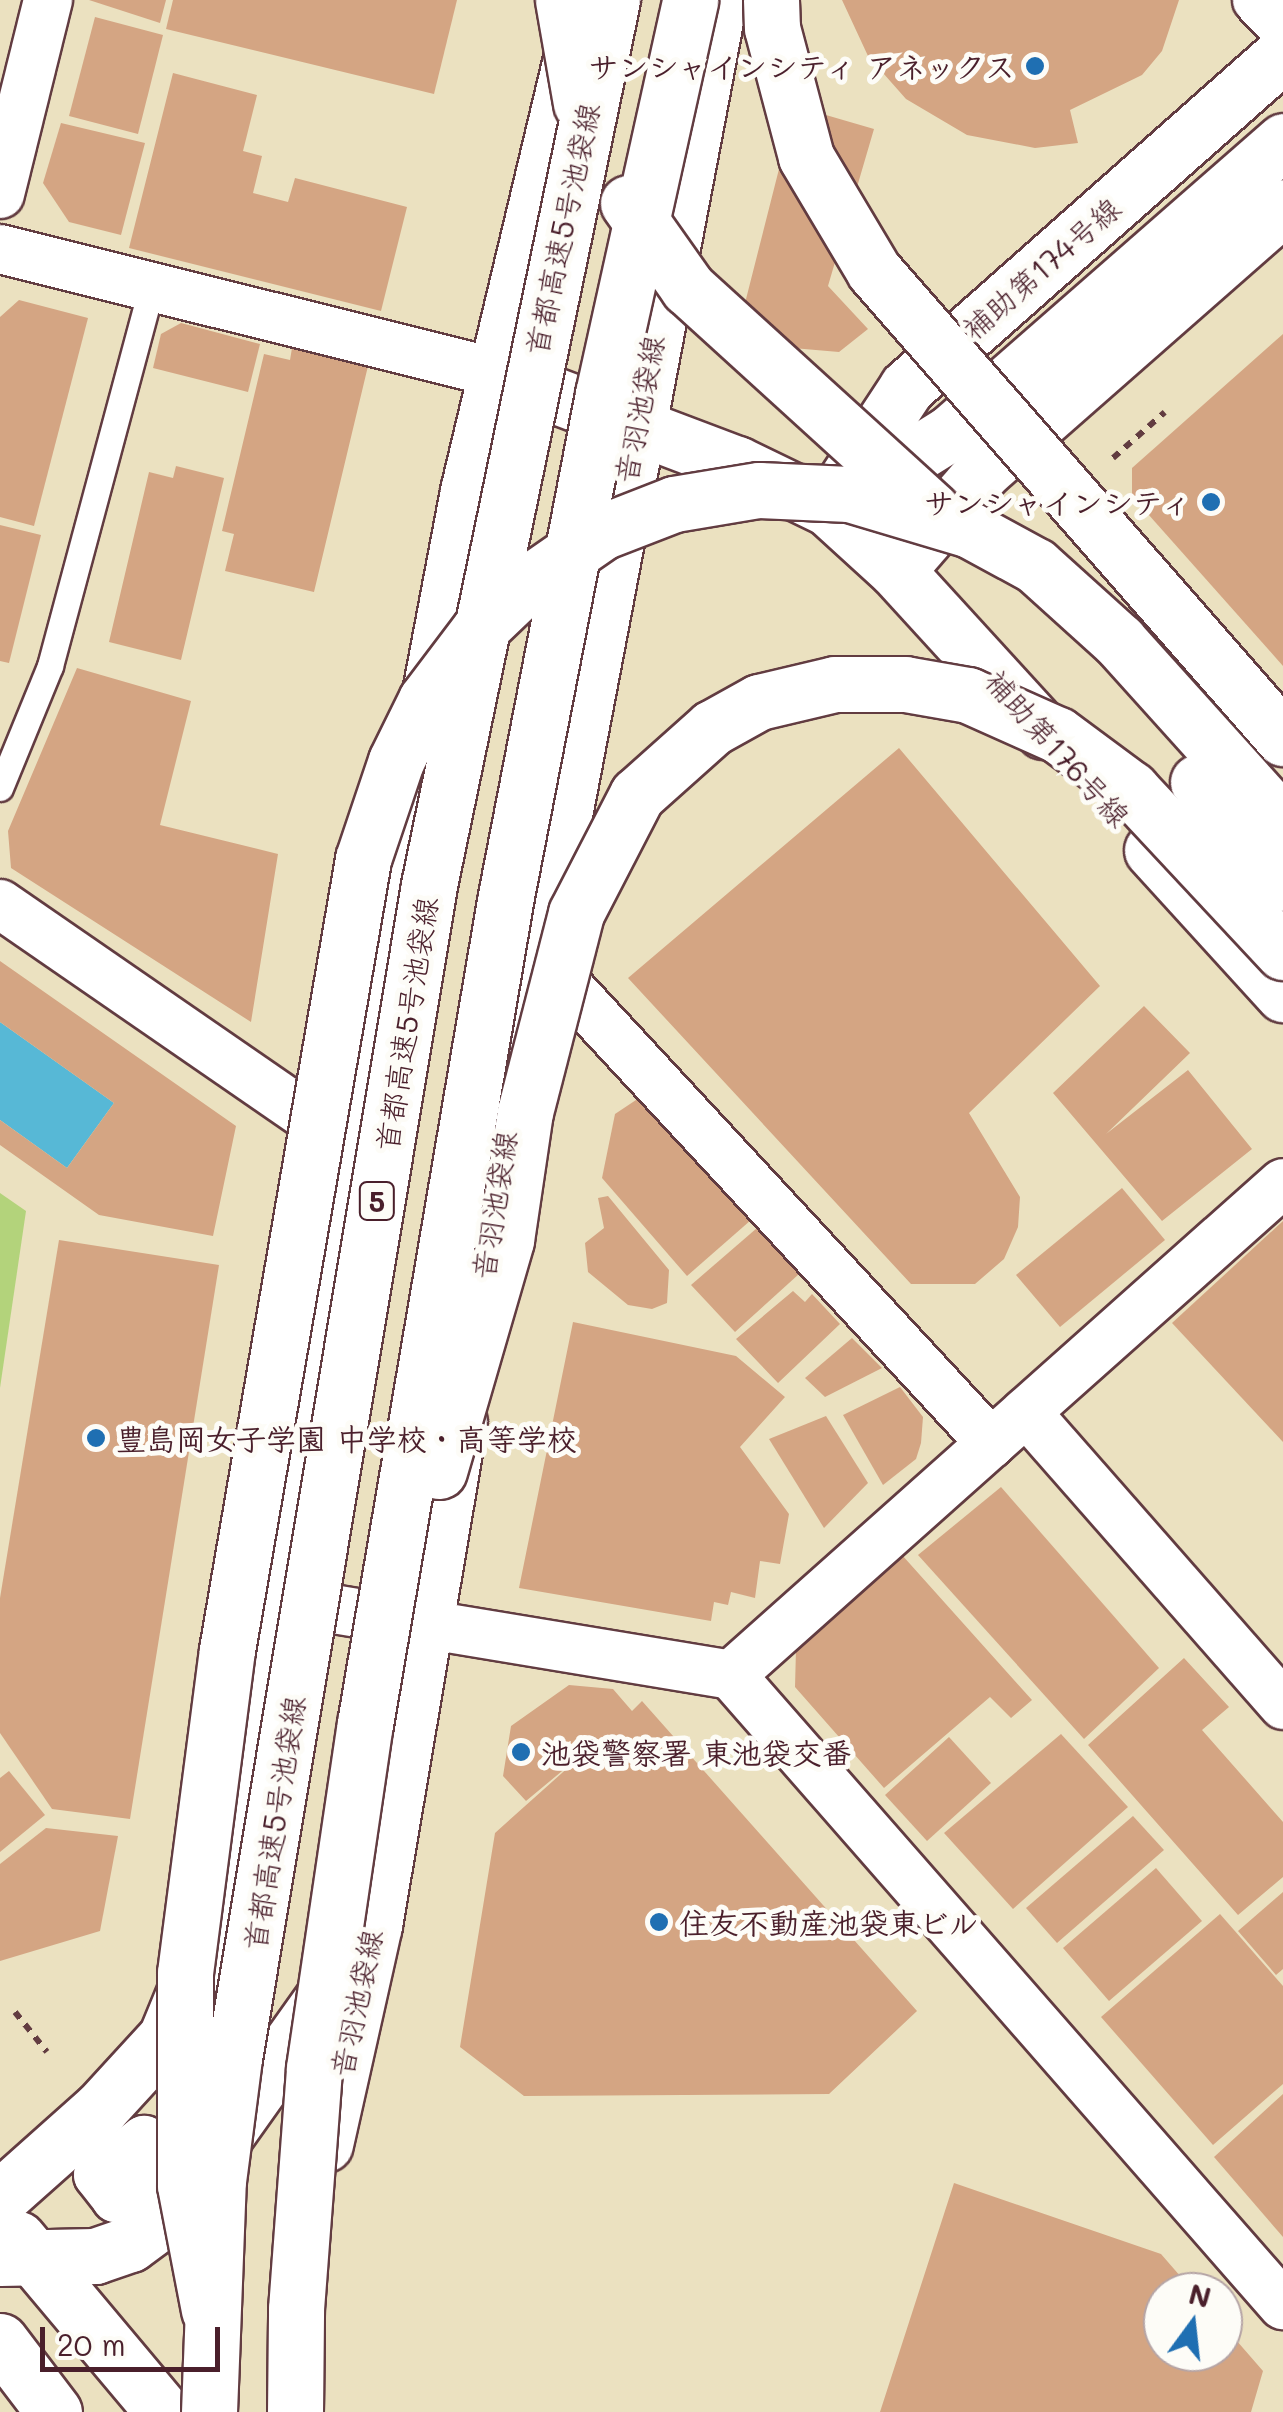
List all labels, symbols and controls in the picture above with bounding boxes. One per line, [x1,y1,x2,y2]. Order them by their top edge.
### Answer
place label: サンシャインシティ アネックス [584,48,1015,84]
marker: サンシャインシティ アネックス [1024,55,1046,77]
street label: 首都高速5号池袋線 [518,99,606,359]
street label: 補助第174号線 [955,190,1127,346]
street label: 音羽池袋線 [607,332,671,486]
place label: サンシャインシティ [921,484,1191,520]
marker: サンシャインシティ [1200,491,1222,513]
street label: 補助第176号線 [978,662,1138,834]
street label: 首都高速5号池袋線 [368,894,444,1154]
street label: 音羽池袋線 [464,1128,524,1282]
road number: 5 [357,1178,397,1224]
place label: 豊島岡女子学園 中学校・高等学校 [116,1420,577,1456]
marker: 豊島岡女子学園 中学校・高等学校 [85,1427,107,1449]
street label: 首都高速5号池袋線 [236,1693,312,1953]
place label: 池袋警察署 東池袋交番 [541,1734,852,1770]
marker: 池袋警察署 東池袋交番 [510,1741,532,1763]
place label: 住友不動産池袋東ビル [679,1904,979,1940]
marker: 住友不動産池袋東ビル [648,1911,670,1933]
street label: 音羽池袋線 [323,1926,389,2080]
north arrow [1143,2272,1243,2372]
text: N [1185,2275,1215,2315]
scale bar [45,2307,225,2369]
text: 20 m [57,2324,126,2364]

